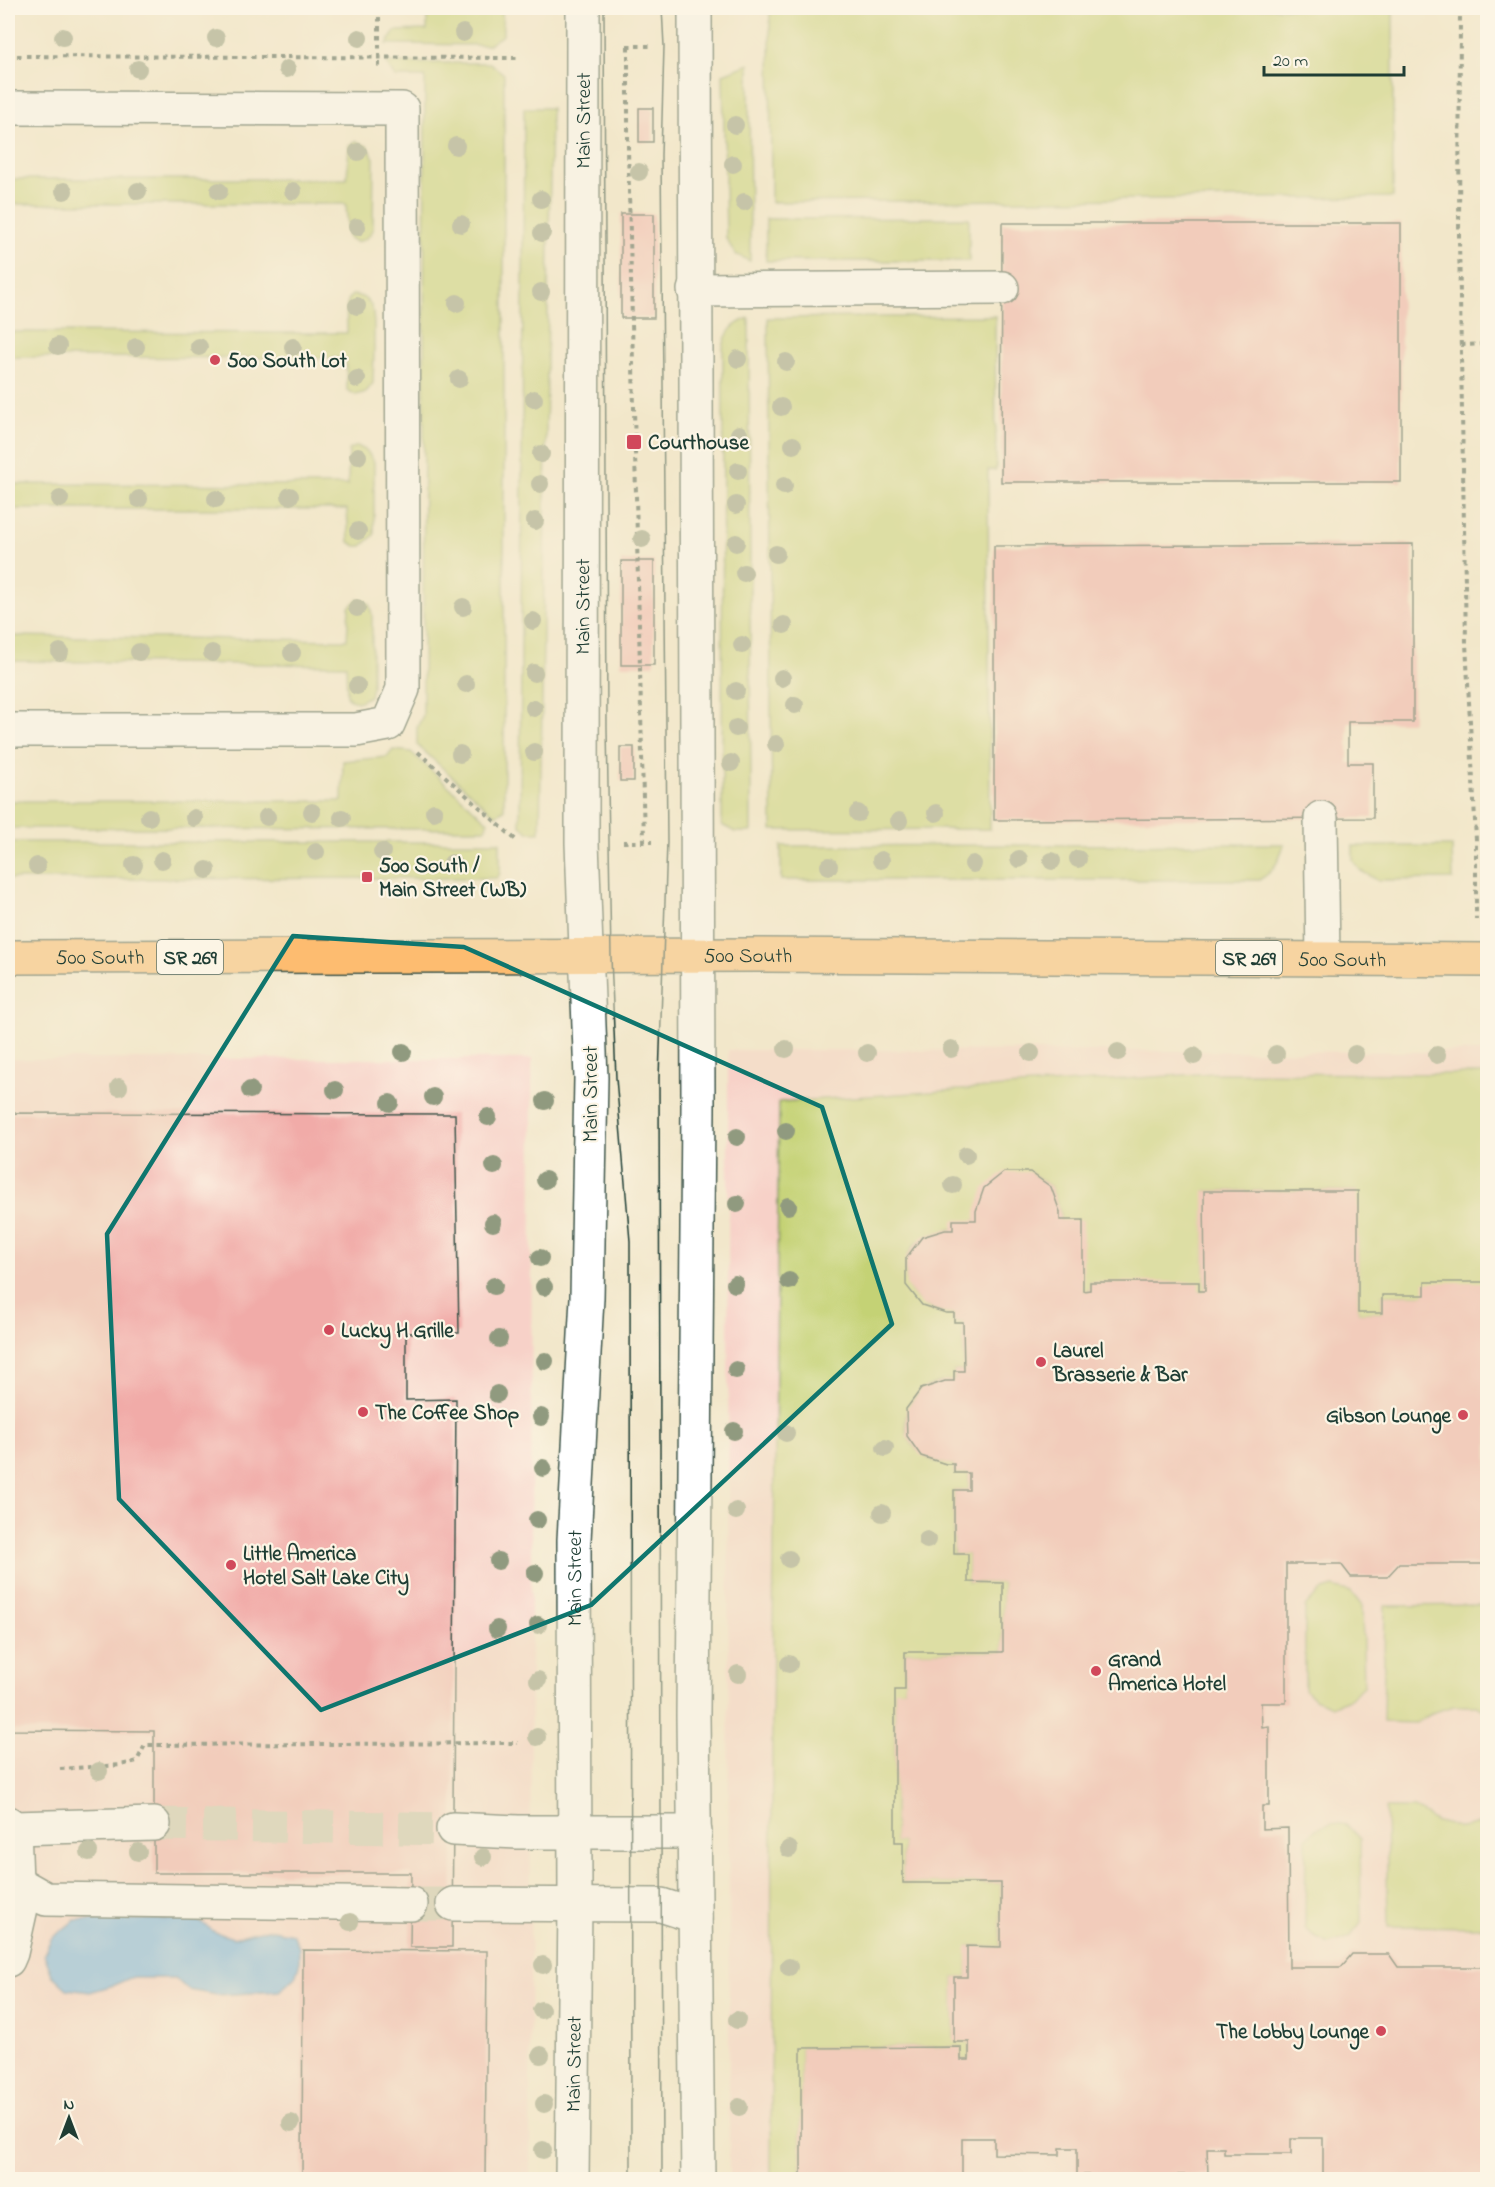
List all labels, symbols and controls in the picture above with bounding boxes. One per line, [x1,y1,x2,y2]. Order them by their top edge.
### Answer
scale bar [1264,39,1404,77]
text: 20 m [1273,49,1308,75]
street label: Main Street [570,72,600,169]
place label: 500 South Lot [227,347,348,377]
marker: 500 South Lot [208,353,222,367]
place label: Courthouse [648,429,749,459]
marker: Courthouse [625,433,643,451]
street label: Main Street [569,558,599,655]
place label: 500 South / Main Street (WB) [379,852,527,906]
marker: 500 South / Main Street (WB) [360,870,374,884]
road number: SR 269 [157,940,223,974]
road number: SR 269 [1216,941,1282,975]
street label: 500 South [704,942,793,972]
street label: 500 South [56,944,144,974]
street label: 500 South [1297,946,1386,976]
street label: Main Street [577,1046,607,1142]
place label: Lucky H Grille [341,1317,454,1349]
marker: Lucky H Grille [322,1323,336,1337]
place label: Laurel Brasserie & Bar [1052,1337,1188,1391]
marker: Laurel Brasserie & Bar [1034,1355,1048,1369]
place label: The Coffee Shop [375,1399,519,1429]
place label: Gibson Lounge [1326,1402,1452,1434]
marker: The Coffee Shop [356,1405,370,1419]
marker: Gibson Lounge [1456,1408,1470,1422]
street label: Main Street [561,1529,592,1626]
place label: Little America Hotel Salt Lake City [243,1540,409,1596]
marker: Little America Hotel Salt Lake City [224,1558,238,1572]
place label: Grand America Hotel [1108,1646,1226,1700]
marker: Grand America Hotel [1089,1664,1103,1678]
street label: Main Street [560,2016,591,2112]
place label: The Lobby Lounge [1216,2018,1370,2050]
marker: The Lobby Lounge [1374,2024,1388,2038]
north arrow [39,2088,99,2148]
text: N [64,2093,75,2117]

